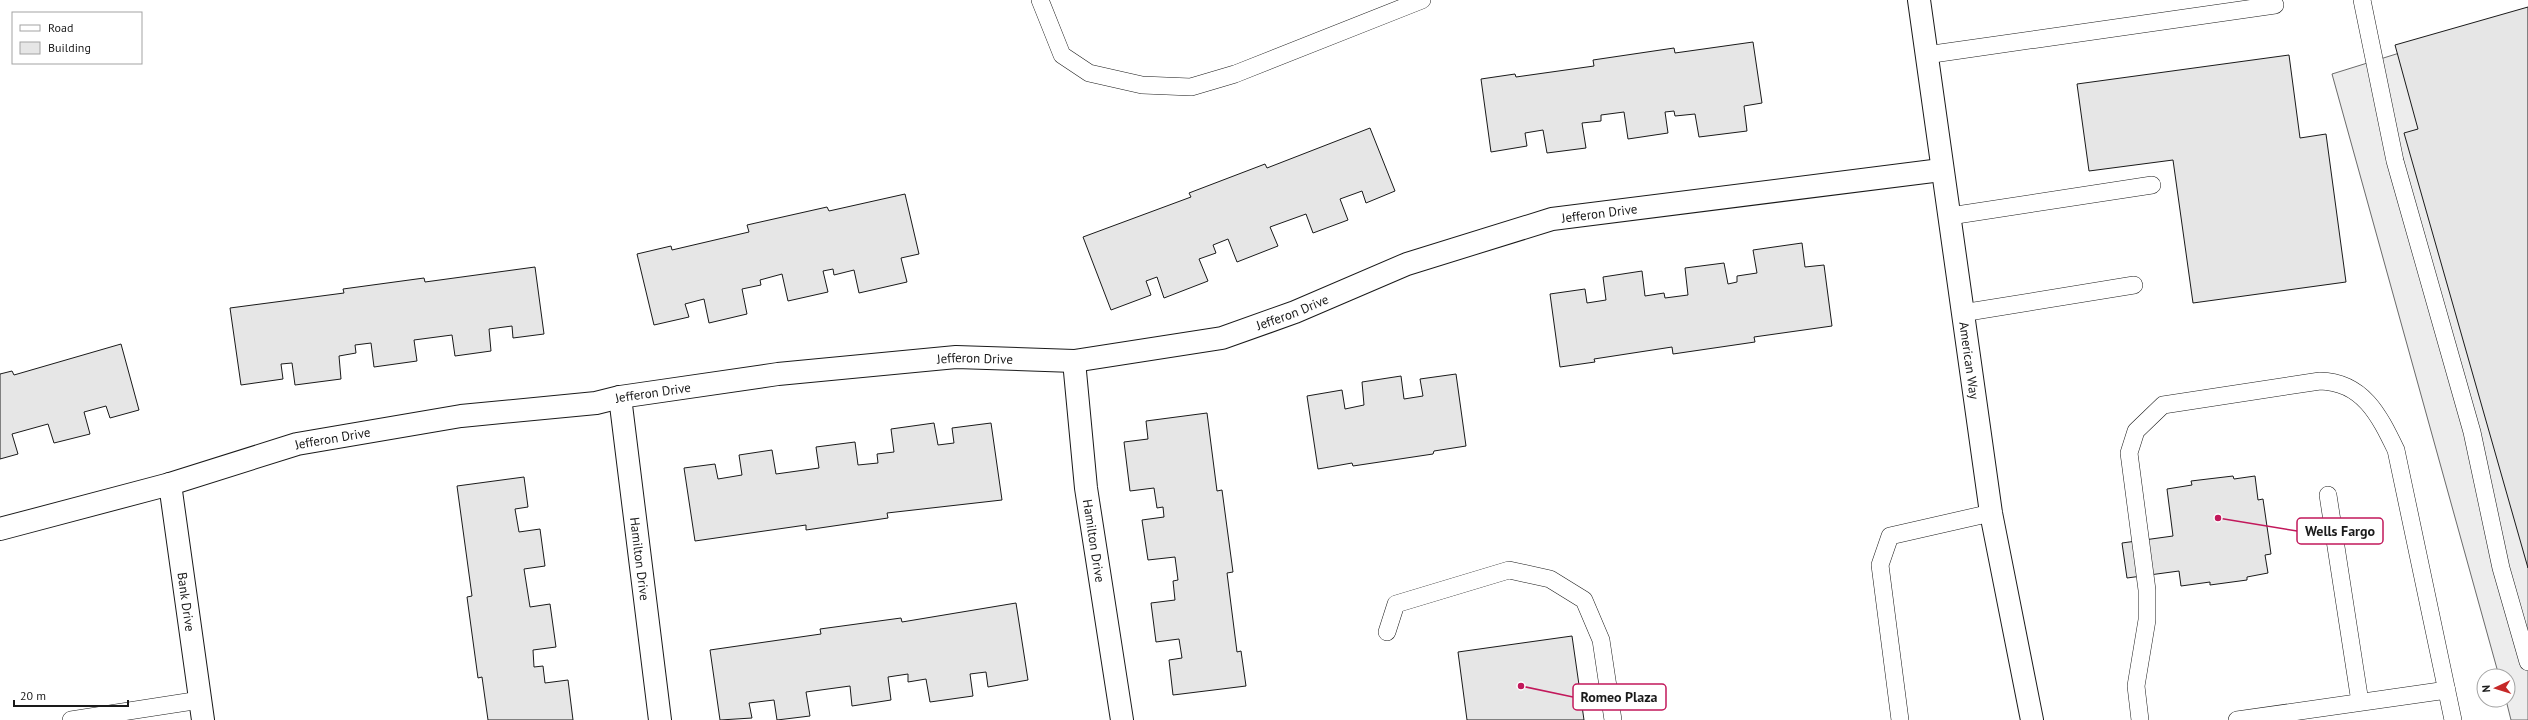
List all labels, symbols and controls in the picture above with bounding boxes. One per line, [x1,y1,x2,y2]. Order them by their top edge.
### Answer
legend [12,12,142,64]
text: Road [48,20,73,35]
text: Building [48,40,91,55]
street label: Jefferon Drive [1559,200,1638,226]
street label: Jefferon Drive [1253,290,1331,334]
street label: American Way [1956,321,1983,400]
street label: Jefferon Drive [935,348,1013,367]
street label: Jefferon Drive [612,378,692,407]
street label: Jefferon Drive [291,423,372,453]
street label: Hamilton Drive [1079,498,1109,584]
street label: Hamilton Drive [626,516,654,602]
callout: Wells Fargo [2297,518,2383,544]
text: Wells Fargo [2305,522,2376,540]
street label: Bank Drive [174,571,199,633]
north arrow [2476,668,2516,708]
scale bar [14,682,128,708]
callout: Romeo Plaza [1573,684,1666,710]
text: N [2479,685,2493,693]
text: 20 m [20,688,46,703]
text: Romeo Plaza [1580,688,1658,706]

